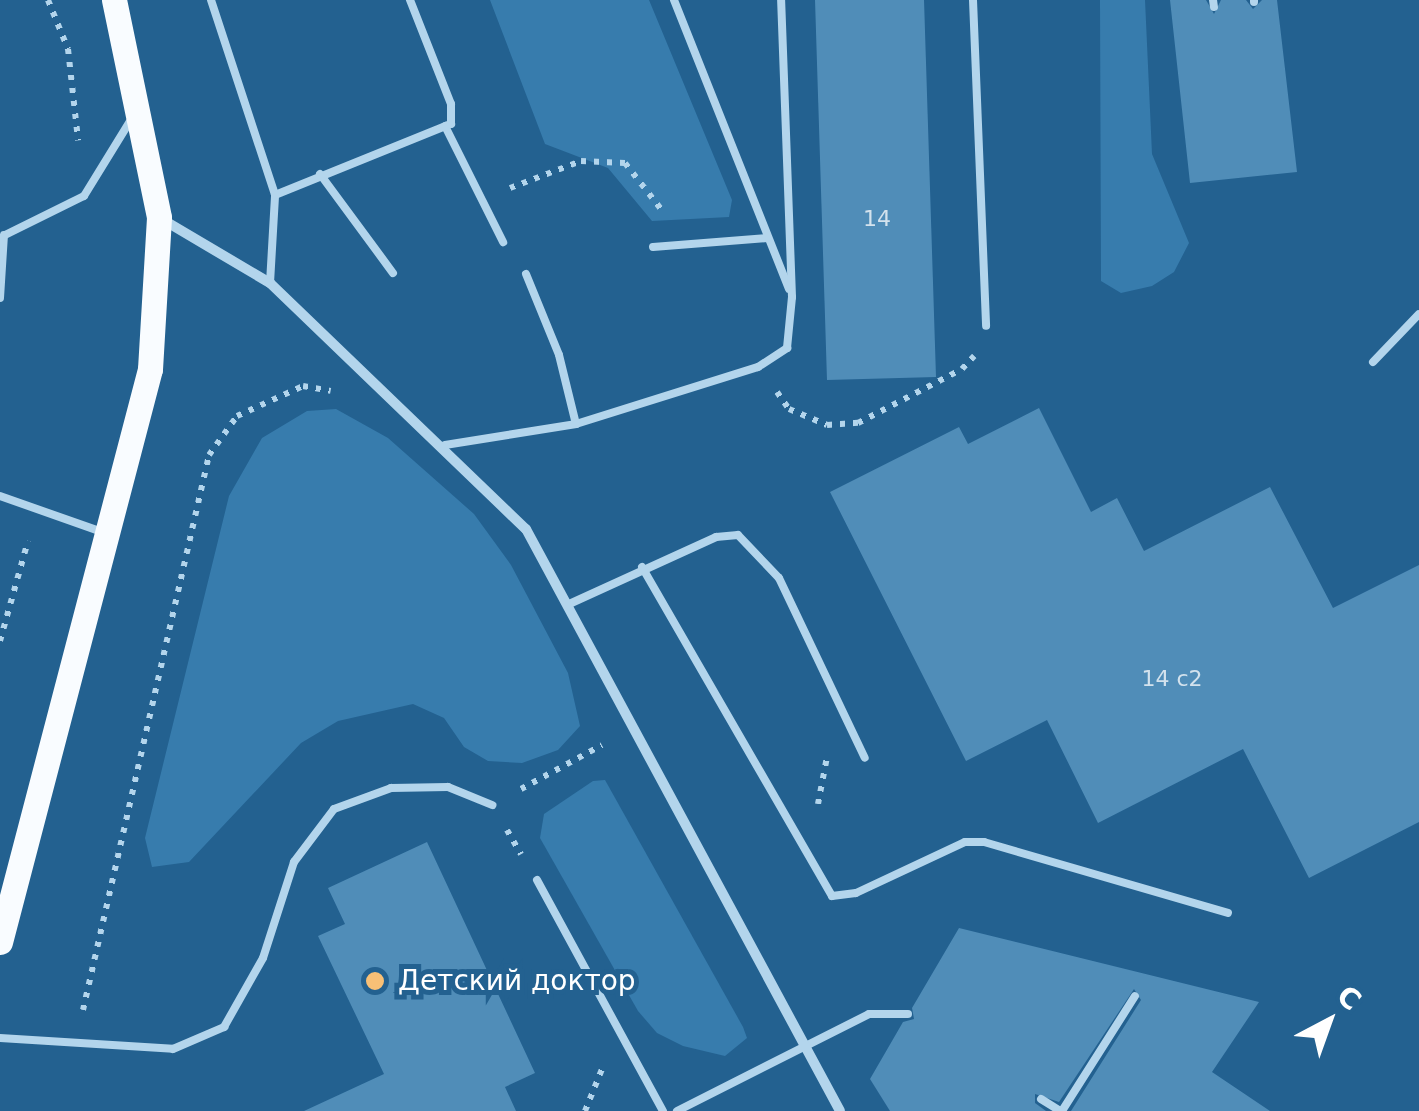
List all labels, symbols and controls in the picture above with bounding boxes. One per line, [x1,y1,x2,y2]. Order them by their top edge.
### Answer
house number: 14 [863,206,891,232]
house number: 14 с2 [1141,666,1203,692]
place label: Детский доктор [398,964,636,998]
marker: Детский доктор [362,968,388,994]
north arrow [1279,971,1379,1071]
text: С [1330,979,1368,1017]

